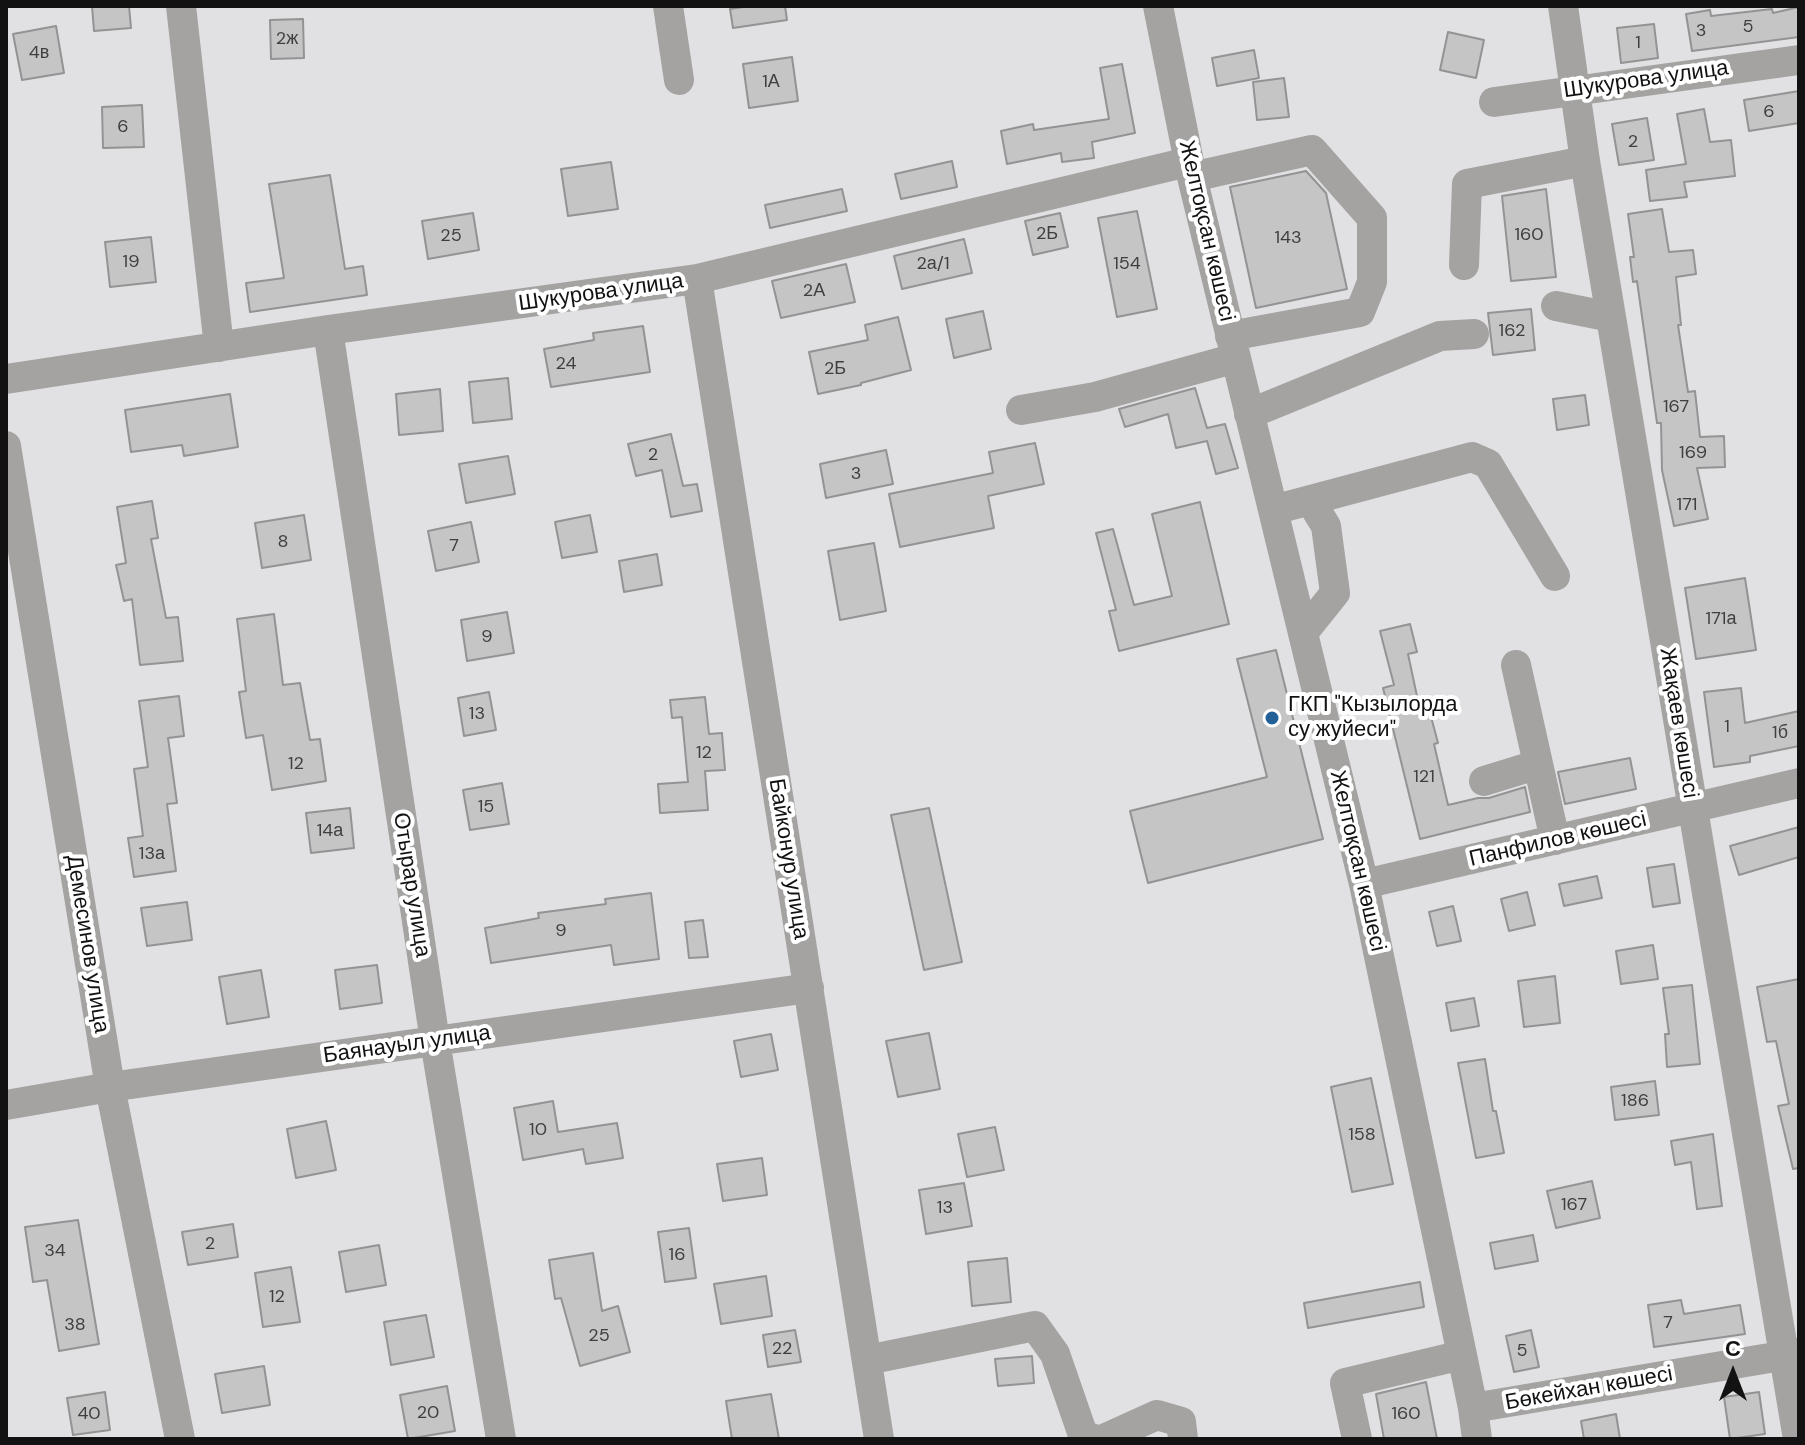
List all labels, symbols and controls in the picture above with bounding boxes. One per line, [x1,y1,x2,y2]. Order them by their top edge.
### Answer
house number: 5 [1743,16,1753,38]
house number: 3 [1696,20,1706,42]
house number: 2ж [276,28,298,50]
house number: 1 [1635,32,1641,54]
house number: 4в [29,42,49,64]
street label: Шукурова улица [1562,55,1730,105]
house number: 1А [762,71,780,93]
house number: 6 [1763,101,1775,123]
house number: 6 [117,116,129,138]
house number: 2 [1628,131,1638,153]
street label: Желтоқсан көшесі [1172,138,1240,324]
house number: 2Б [1036,223,1058,245]
house number: 160 [1514,224,1544,246]
house number: 25 [440,225,462,247]
house number: 143 [1274,227,1302,249]
house number: 19 [123,251,139,273]
house number: 2а/1 [916,253,950,275]
house number: 154 [1113,253,1141,275]
street label: Шукурова улица [517,268,685,318]
house number: 2А [803,280,825,302]
house number: 162 [1499,320,1525,342]
house number: 24 [556,353,576,375]
house number: 2Б [824,358,846,380]
house number: 167 [1663,396,1689,418]
house number: 169 [1679,442,1707,464]
house number: 2 [648,444,658,466]
house number: 3 [851,463,861,485]
house number: 171 [1677,494,1697,516]
house number: 8 [278,531,288,553]
house number: 7 [449,535,459,557]
house number: 171а [1706,608,1736,630]
house number: 9 [481,626,493,648]
street label: Жақаев көшесі [1653,646,1703,800]
place label: ГКП "Кызылорда су жуйеси" [1288,692,1457,744]
house number: 13 [469,703,485,725]
marker: ГКП "Кызылорда су жуйеси" [1263,709,1281,727]
house number: 1 [1724,716,1730,738]
house number: 1б [1772,722,1788,744]
house number: 12 [696,742,712,764]
house number: 12 [288,753,304,775]
house number: 121 [1413,766,1435,788]
street label: Желтоқсан көшесі [1323,768,1391,954]
street label: Байконур улица [762,777,814,941]
house number: 15 [478,796,494,818]
street label: Панфилов көшесі [1467,807,1649,873]
street label: Отырар улица [387,811,435,959]
house number: 14а [317,820,343,842]
house number: 13а [139,843,165,865]
street label: Демесинов улица [60,853,114,1035]
house number: 9 [555,920,567,942]
street label: Баянауыл улица [322,1020,492,1070]
house number: 186 [1621,1090,1649,1112]
house number: 10 [529,1119,547,1141]
house number: 158 [1348,1124,1376,1146]
house number: 167 [1561,1194,1587,1216]
house number: 13 [937,1197,953,1219]
house number: 2 [205,1233,215,1255]
house number: 34 [44,1240,66,1262]
house number: 16 [669,1244,685,1266]
house number: 12 [269,1286,285,1308]
house number: 7 [1663,1312,1673,1334]
house number: 38 [64,1314,86,1336]
house number: 25 [588,1325,610,1347]
north arrow [1693,1333,1773,1413]
text: С [1725,1334,1741,1363]
house number: 22 [772,1338,792,1360]
house number: 5 [1517,1340,1527,1362]
street label: Бөкейхан көшесі [1503,1361,1675,1417]
house number: 20 [417,1402,439,1424]
house number: 40 [77,1403,101,1425]
house number: 160 [1391,1403,1421,1425]

